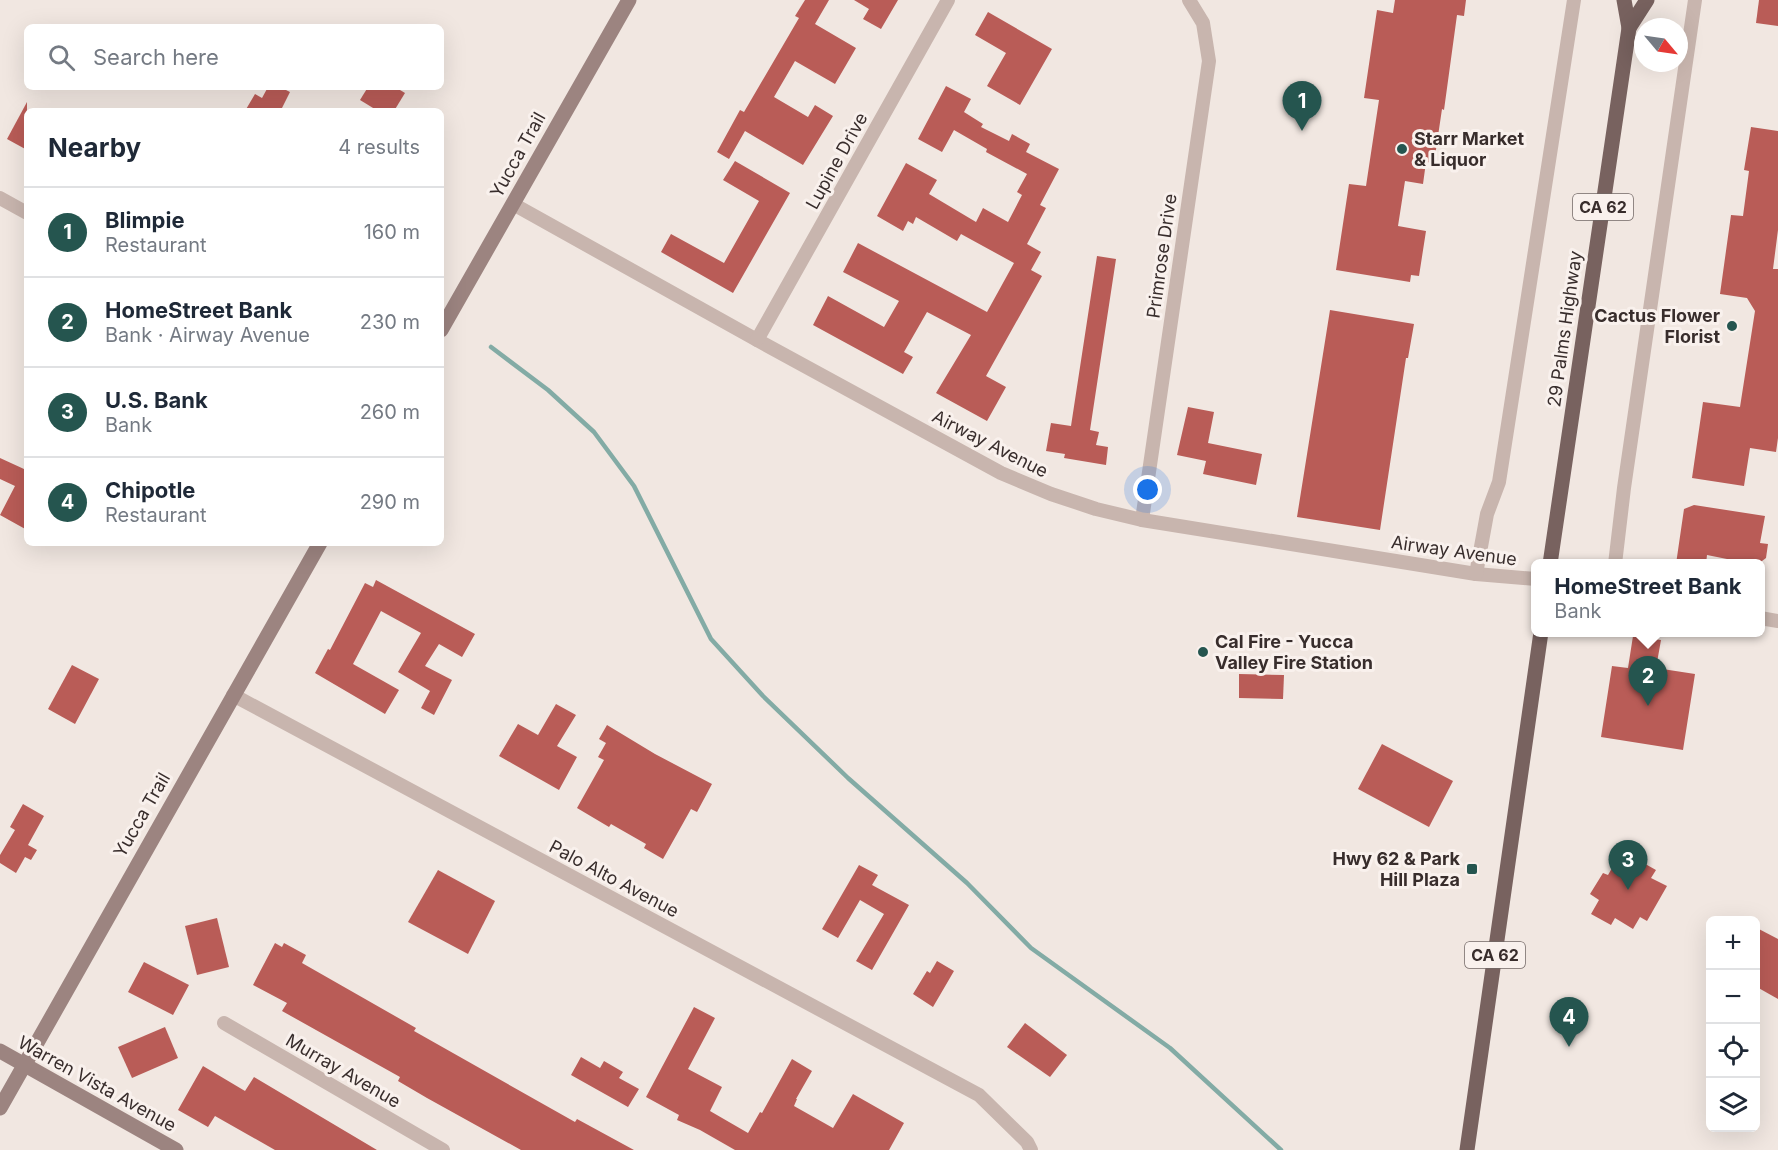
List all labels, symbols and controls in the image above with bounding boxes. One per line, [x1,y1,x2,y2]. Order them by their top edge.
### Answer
north arrow [1634,18,1688,72]
search box [24,24,444,90]
icon: search [45,41,78,74]
text: Search here [93,44,219,70]
pin: 1 [1282,82,1322,131]
street label: Yucca Trail [486,108,550,201]
street label: Lupine Drive [801,109,872,213]
place label: Starr Market & Liquor [1414,128,1525,170]
text: Nearby [48,132,141,163]
text: 4 results [338,135,420,159]
marker: Starr Market & Liquor [1395,142,1409,156]
street label: Primrose Drive [1142,192,1181,320]
road number: CA 62 [1573,194,1633,220]
text: Blimpie [105,207,185,233]
text: 1 [63,220,72,244]
text: 160 m [364,220,420,244]
text: Restaurant [105,233,207,257]
street label: 29 Palms Highway [1543,249,1586,408]
text: HomeStreet Bank [105,297,292,323]
place label: Cactus Flower Florist [1594,305,1720,347]
text: 2 [61,310,74,334]
text: 230 m [360,310,420,334]
marker: Cactus Flower Florist [1725,319,1739,333]
text: Bank · Airway Avenue [105,323,310,347]
text: U.S. Bank [105,387,208,413]
text: 3 [61,400,74,424]
text: 260 m [360,400,420,424]
street label: Airway Avenue [929,405,1051,482]
text: Bank [105,413,152,437]
your location [1133,475,1162,504]
text: Chipotle [105,477,195,503]
text: 4 [61,490,74,514]
text: 290 m [360,490,420,514]
text: Restaurant [105,503,207,527]
street label: Airway Avenue [1390,531,1518,570]
popup [1531,559,1765,637]
text: HomeStreet Bank [1554,573,1742,599]
text: Bank [1554,599,1601,623]
place label: Cal Fire - Yucca Valley Fire Station [1215,631,1373,673]
marker: Cal Fire - Yucca Valley Fire Station [1196,645,1210,659]
pin: 2 [1628,656,1668,706]
street label: Yucca Trail [109,769,174,861]
street label: Palo Alto Avenue [546,836,683,922]
pin: 3 [1608,840,1648,890]
place label: Hwy 62 & Park Hill Plaza [1333,848,1461,890]
marker: Hwy 62 & Park Hill Plaza [1465,862,1479,876]
map controls [1706,916,1760,1132]
button: + [1706,916,1760,970]
road number: CA 62 [1465,942,1525,968]
button: − [1706,970,1760,1024]
pin: 4 [1550,998,1588,1047]
button: locate [1706,1024,1760,1078]
street label: Murray Avenue [282,1029,404,1112]
street label: Warren Vista Avenue [15,1031,180,1136]
button: layers [1706,1078,1760,1132]

